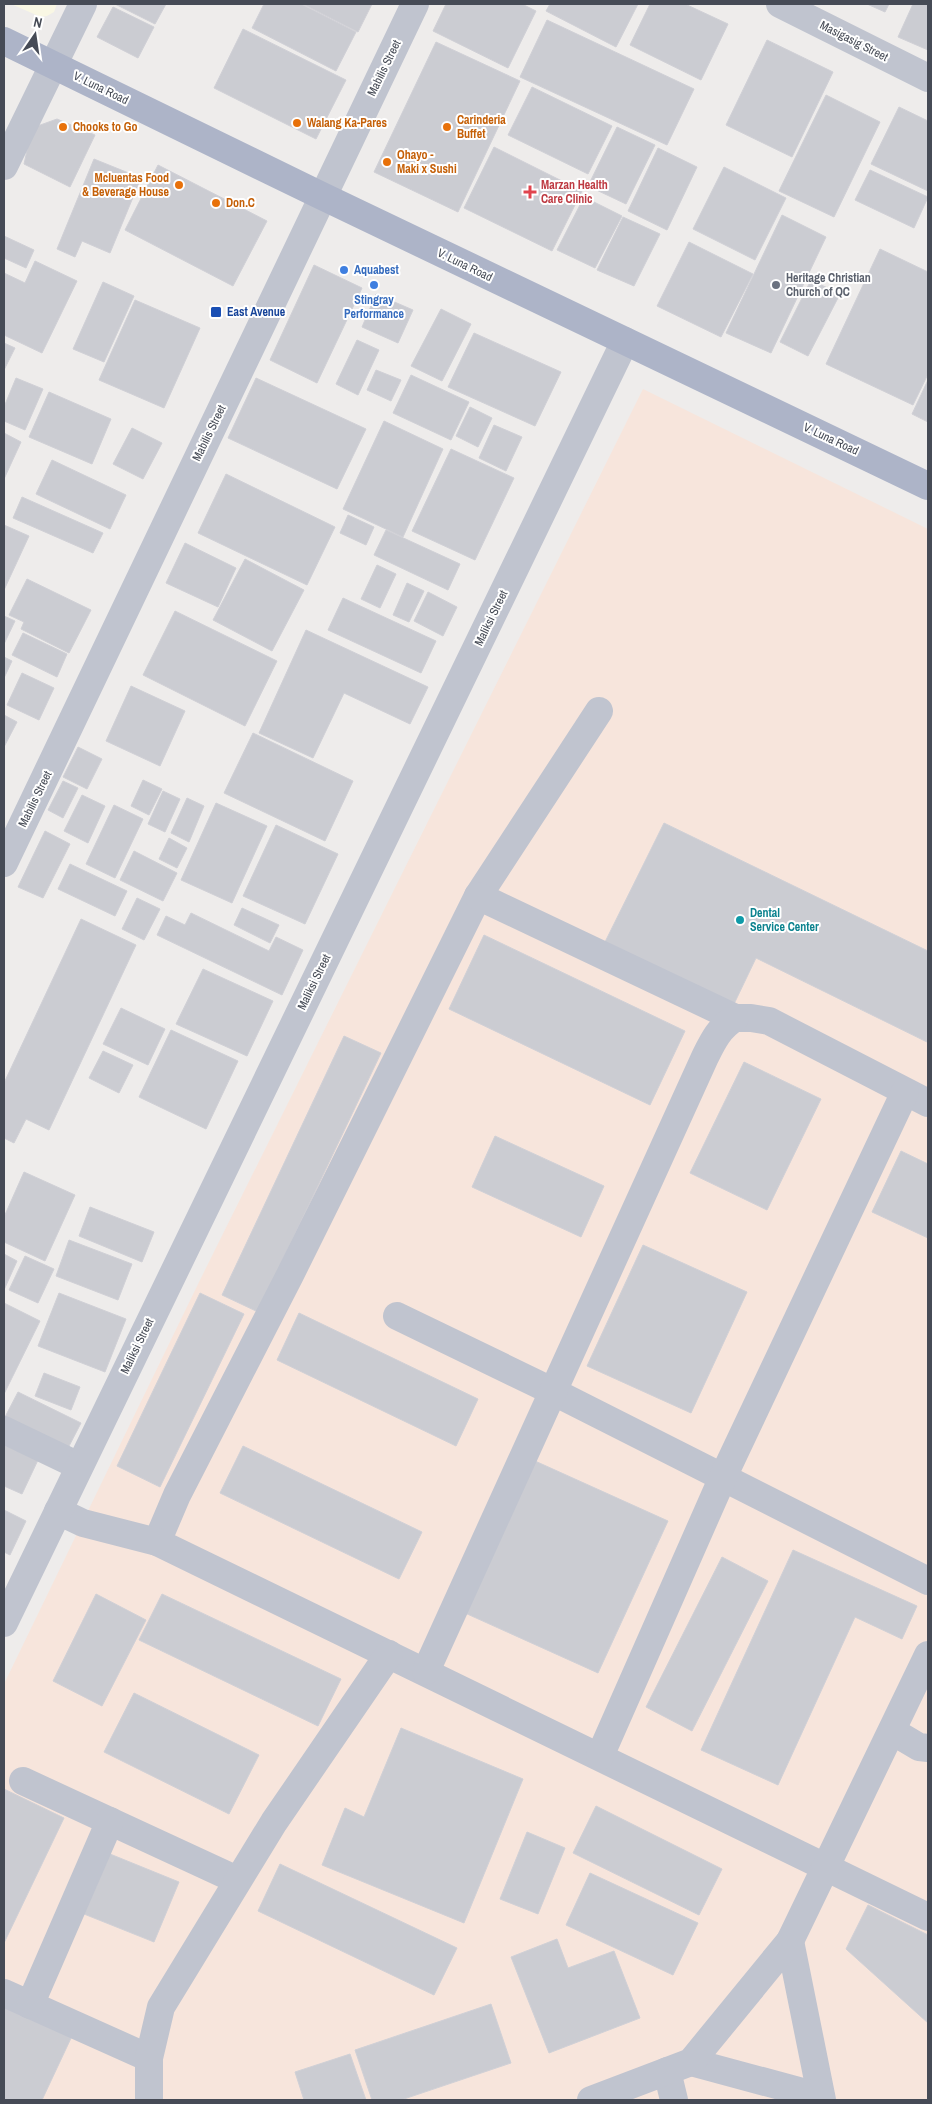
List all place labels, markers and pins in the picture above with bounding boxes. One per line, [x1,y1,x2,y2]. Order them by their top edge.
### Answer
place label: Carinderia Buffet [457,112,506,142]
place label: Walang Ka-Pares [307,115,388,131]
marker: Walang Ka-Pares [291,117,303,129]
place label: Chooks to Go [73,119,138,135]
marker: Chooks to Go [57,121,69,133]
marker: Carinderia Buffet [441,121,453,133]
place label: Ohayo - Maki x Sushi [397,147,457,177]
marker: Ohayo - Maki x Sushi [381,156,393,168]
place label: Mcluentas Food & Beverage House [82,170,170,200]
place label: Marzan Health Care Clinic [541,177,608,207]
marker: Mcluentas Food & Beverage House [173,179,185,191]
marker: Marzan Health Care Clinic [523,185,537,199]
place label: Don.C [226,195,255,211]
marker: Don.C [210,197,222,209]
place label: Aquabest [354,262,400,278]
marker: Aquabest [338,264,350,276]
place label: Heritage Christian Church of QC [786,270,871,300]
marker: Stingray Performance [368,279,380,291]
marker: Heritage Christian Church of QC [770,279,782,291]
place label: Stingray Performance [344,292,405,322]
place label: East Avenue [227,304,286,320]
marker: East Avenue [209,305,223,319]
place label: Dental Service Center [750,905,819,935]
marker: Dental Service Center [734,914,746,926]

